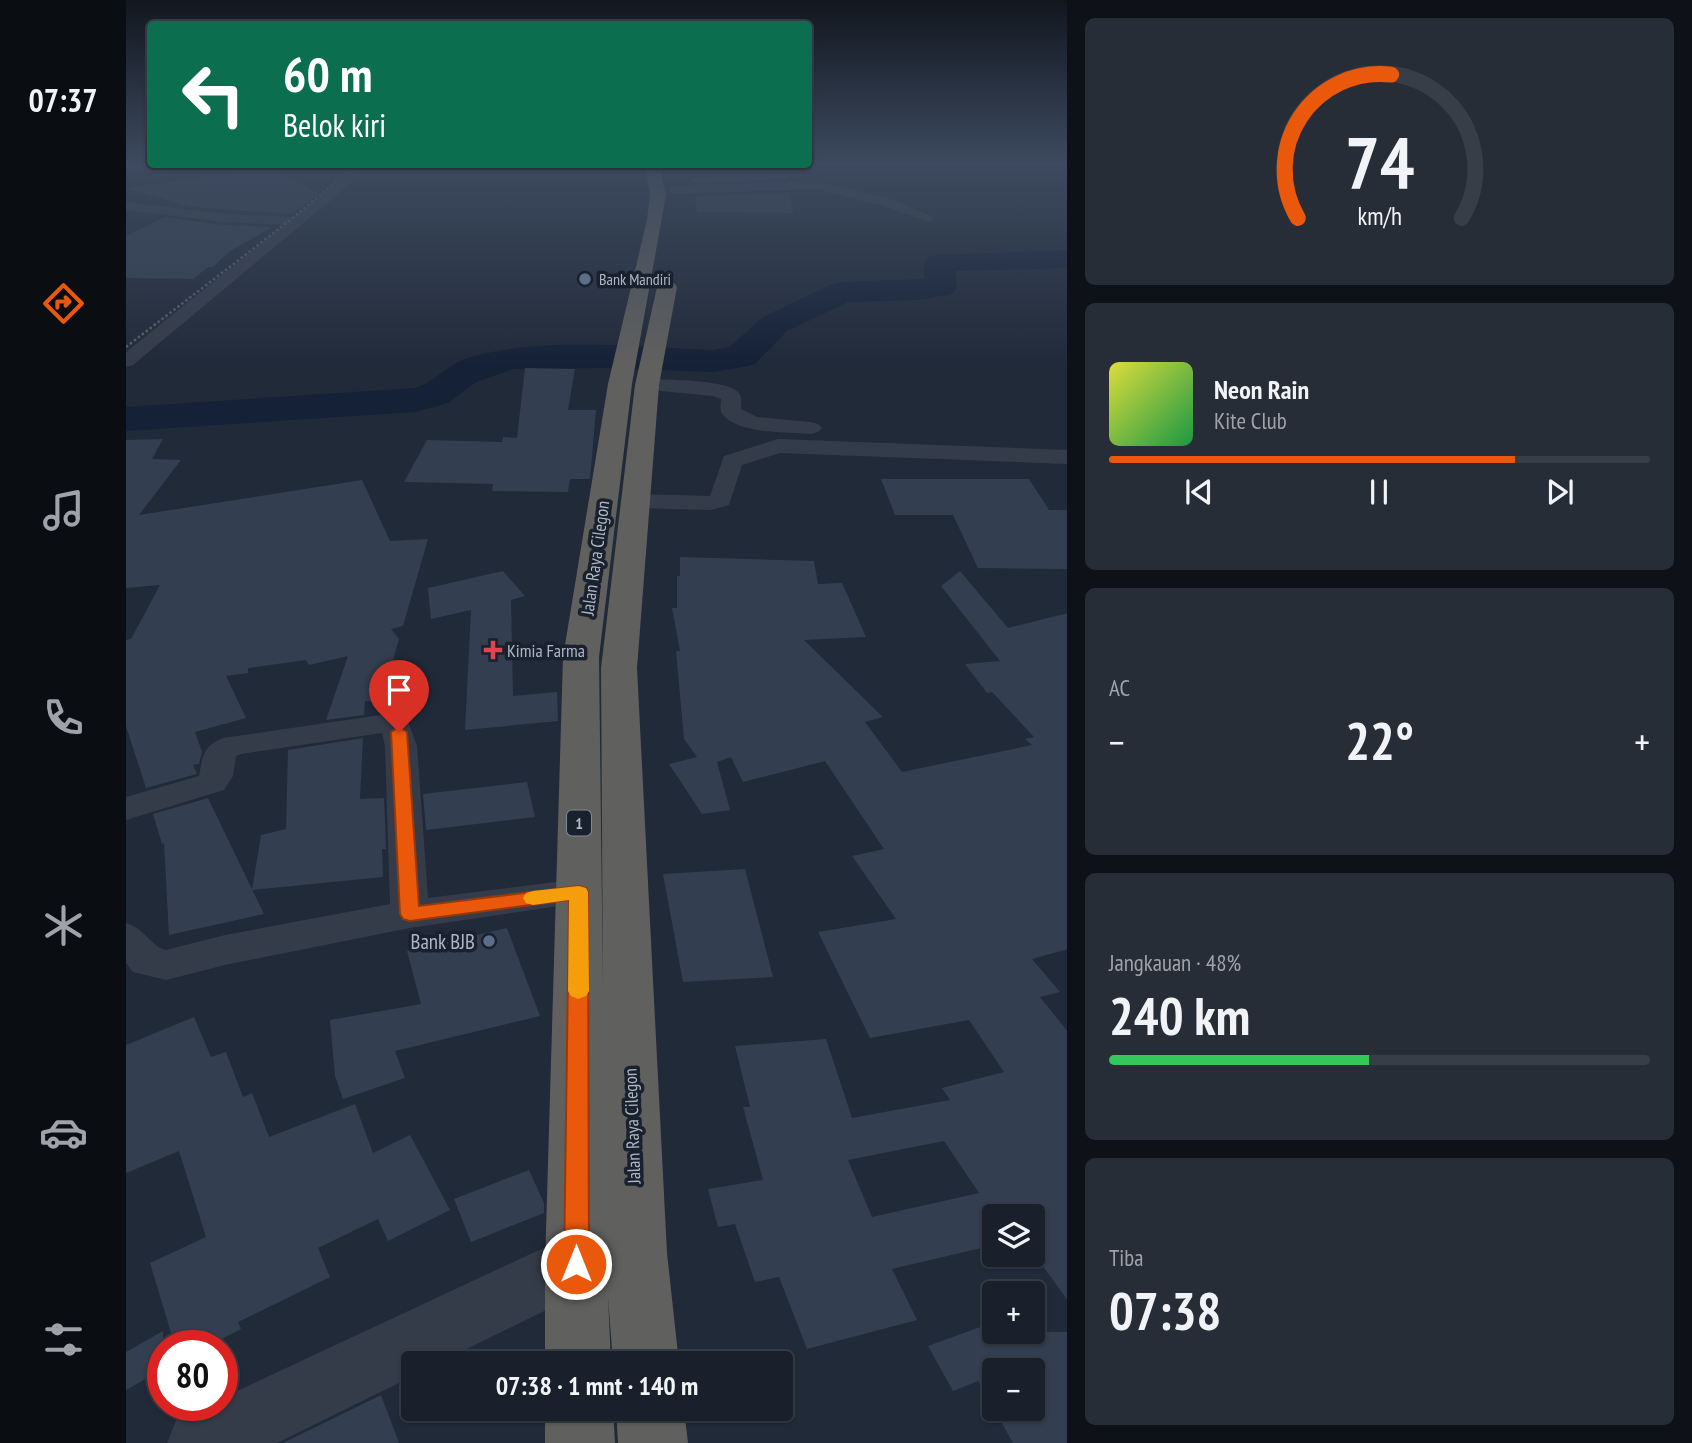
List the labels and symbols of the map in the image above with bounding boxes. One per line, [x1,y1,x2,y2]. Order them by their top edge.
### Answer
place label: Bank Mandiri [599,269,671,289]
marker: Bank Mandiri [577,271,593,287]
street label: Jalan Raya Cilegon [575,499,614,618]
place label: Kimia Farma [507,639,585,662]
marker: Kimia Farma [485,642,501,658]
pin [369,660,429,732]
road number: 1 [567,810,591,836]
place label: Bank BJB [411,928,475,955]
marker: Bank BJB [481,933,497,949]
street label: Jalan Raya Cilegon [618,1068,646,1185]
position arrow [539,1227,613,1301]
speed limit sign: 80 [147,1330,238,1421]

